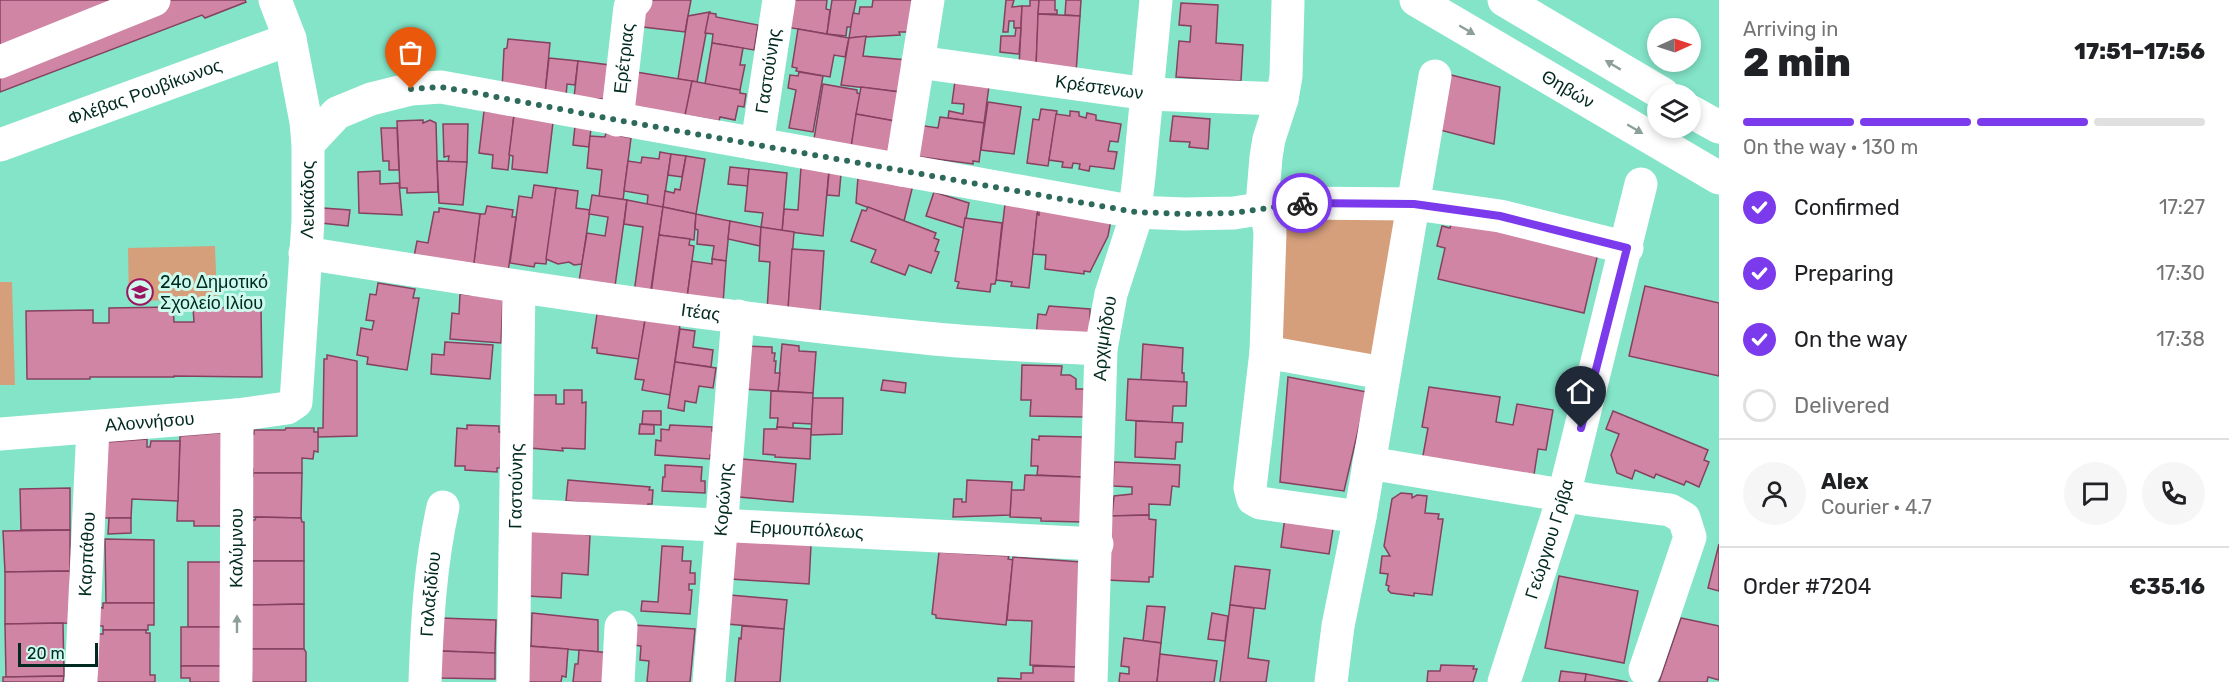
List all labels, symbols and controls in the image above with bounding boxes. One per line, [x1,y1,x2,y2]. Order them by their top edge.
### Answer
text: Arriving in [1743,17,1838,41]
north arrow [1647,18,1701,72]
map controls [1647,18,1701,138]
street label: Ερέτριας [609,22,639,95]
one-way arrow [1459,24,1475,35]
street label: Γαστούνης [751,26,786,115]
pin [385,27,436,89]
icon: bag [394,36,427,69]
text: 17:51–17:56 [2074,38,2205,65]
text: 2 min [1743,40,1851,86]
street label: Φλέβας Ρουβίκωνος [65,54,225,130]
one-way arrow [1605,59,1621,70]
street label: Θηβών [1537,65,1598,113]
street label: Κρέστενων [1054,70,1145,104]
button: layers [1647,84,1701,138]
one-way arrow [1627,123,1643,134]
text: On the way · 130 m [1743,135,1918,159]
street label: Λευκάδος [296,160,319,239]
courier [1272,173,1332,233]
icon: bike [1286,187,1319,220]
icon: check [1743,191,1776,224]
text: Confirmed [1794,194,1900,221]
text: 17:27 [2159,195,2205,219]
icon: check [1743,257,1776,290]
text: Preparing [1794,260,1894,287]
text: 17:30 [2156,261,2205,285]
place label: 24ο Δημοτικό Σχολείο Ιλίου [160,271,268,314]
school or university icon: 24ο Δημοτικό Σχολείο Ιλίου [125,277,155,307]
street label: Αρχιμήδου [1089,294,1121,381]
street label: Ιτέας [680,299,722,326]
icon: check [1743,323,1776,356]
text: On the way [1794,326,1908,353]
text: 17:38 [2156,327,2205,351]
pin [1555,366,1606,428]
icon: home [1564,375,1597,408]
text: Delivered [1794,392,1890,419]
street label: Αλοννήσου [104,407,195,437]
street label: Γαστούνης [504,443,528,529]
street label: Κορώνης [710,462,737,537]
button: person [1743,462,1806,525]
button: chat [2064,462,2127,525]
button: phone [2142,462,2205,525]
text: Alex [1821,468,1869,495]
street label: Γεώργιου Γρίβα [1520,477,1578,602]
text: Courier · 4.7 [1821,495,1932,519]
street label: Καλύμνου [225,508,248,588]
street label: Καρπάθου [74,511,100,597]
street label: Ερμουπόλεως [749,516,865,543]
street label: Γαλαξιδίου [416,550,446,637]
text: Order #7204 [1743,573,1872,600]
text: €35.16 [2129,573,2205,600]
one-way arrow [232,614,241,633]
scale bar [18,640,98,668]
text: 20 m [27,644,65,663]

